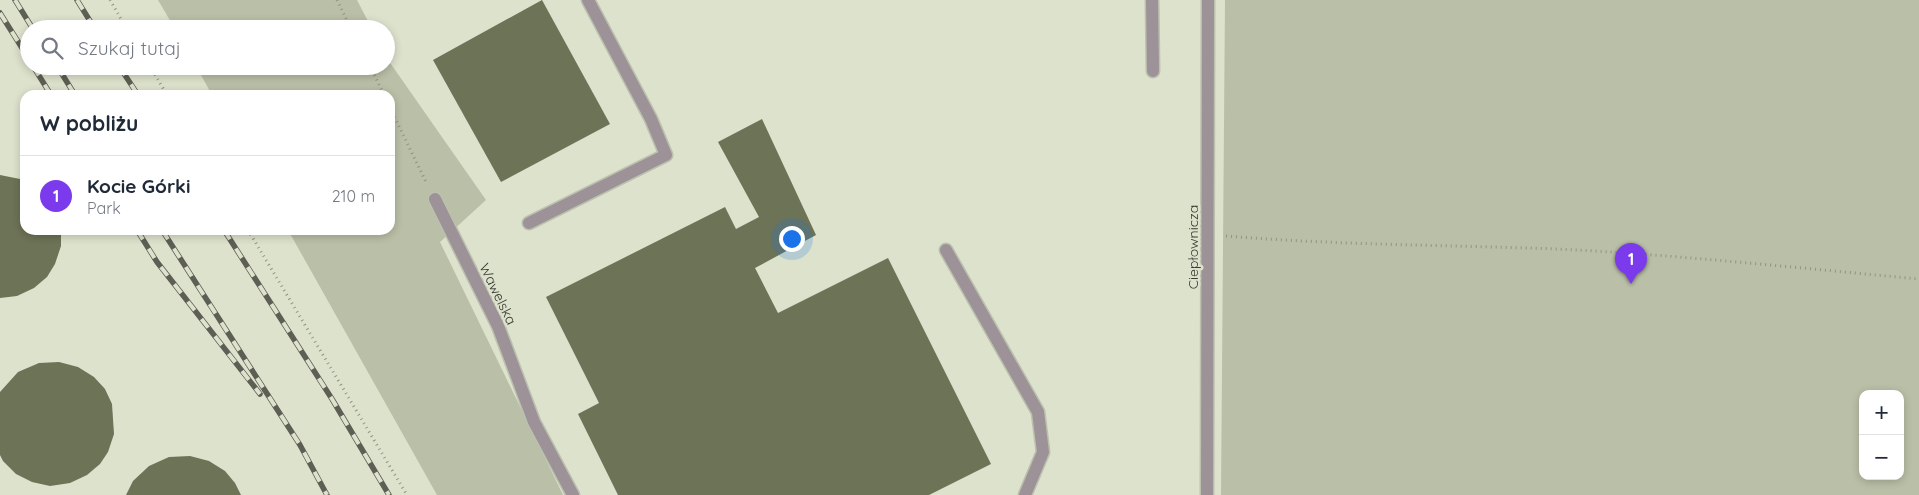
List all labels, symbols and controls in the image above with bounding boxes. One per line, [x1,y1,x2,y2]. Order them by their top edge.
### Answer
search box [20,20,395,75]
icon: search [38,34,66,62]
text: Szukaj tutaj [78,36,181,60]
text: W pobliżu [40,110,138,136]
text: Kocie Górki [87,174,190,198]
text: 1 [53,186,59,206]
text: 210 m [332,186,375,206]
text: Park [87,198,121,218]
street label: Ciepłownicza [1184,205,1202,289]
your location [779,226,805,252]
pin: 1 [1615,243,1647,284]
street label: Wawelska [475,260,521,328]
map controls [1859,390,1904,480]
button: + [1859,390,1904,435]
button: − [1859,435,1904,480]

